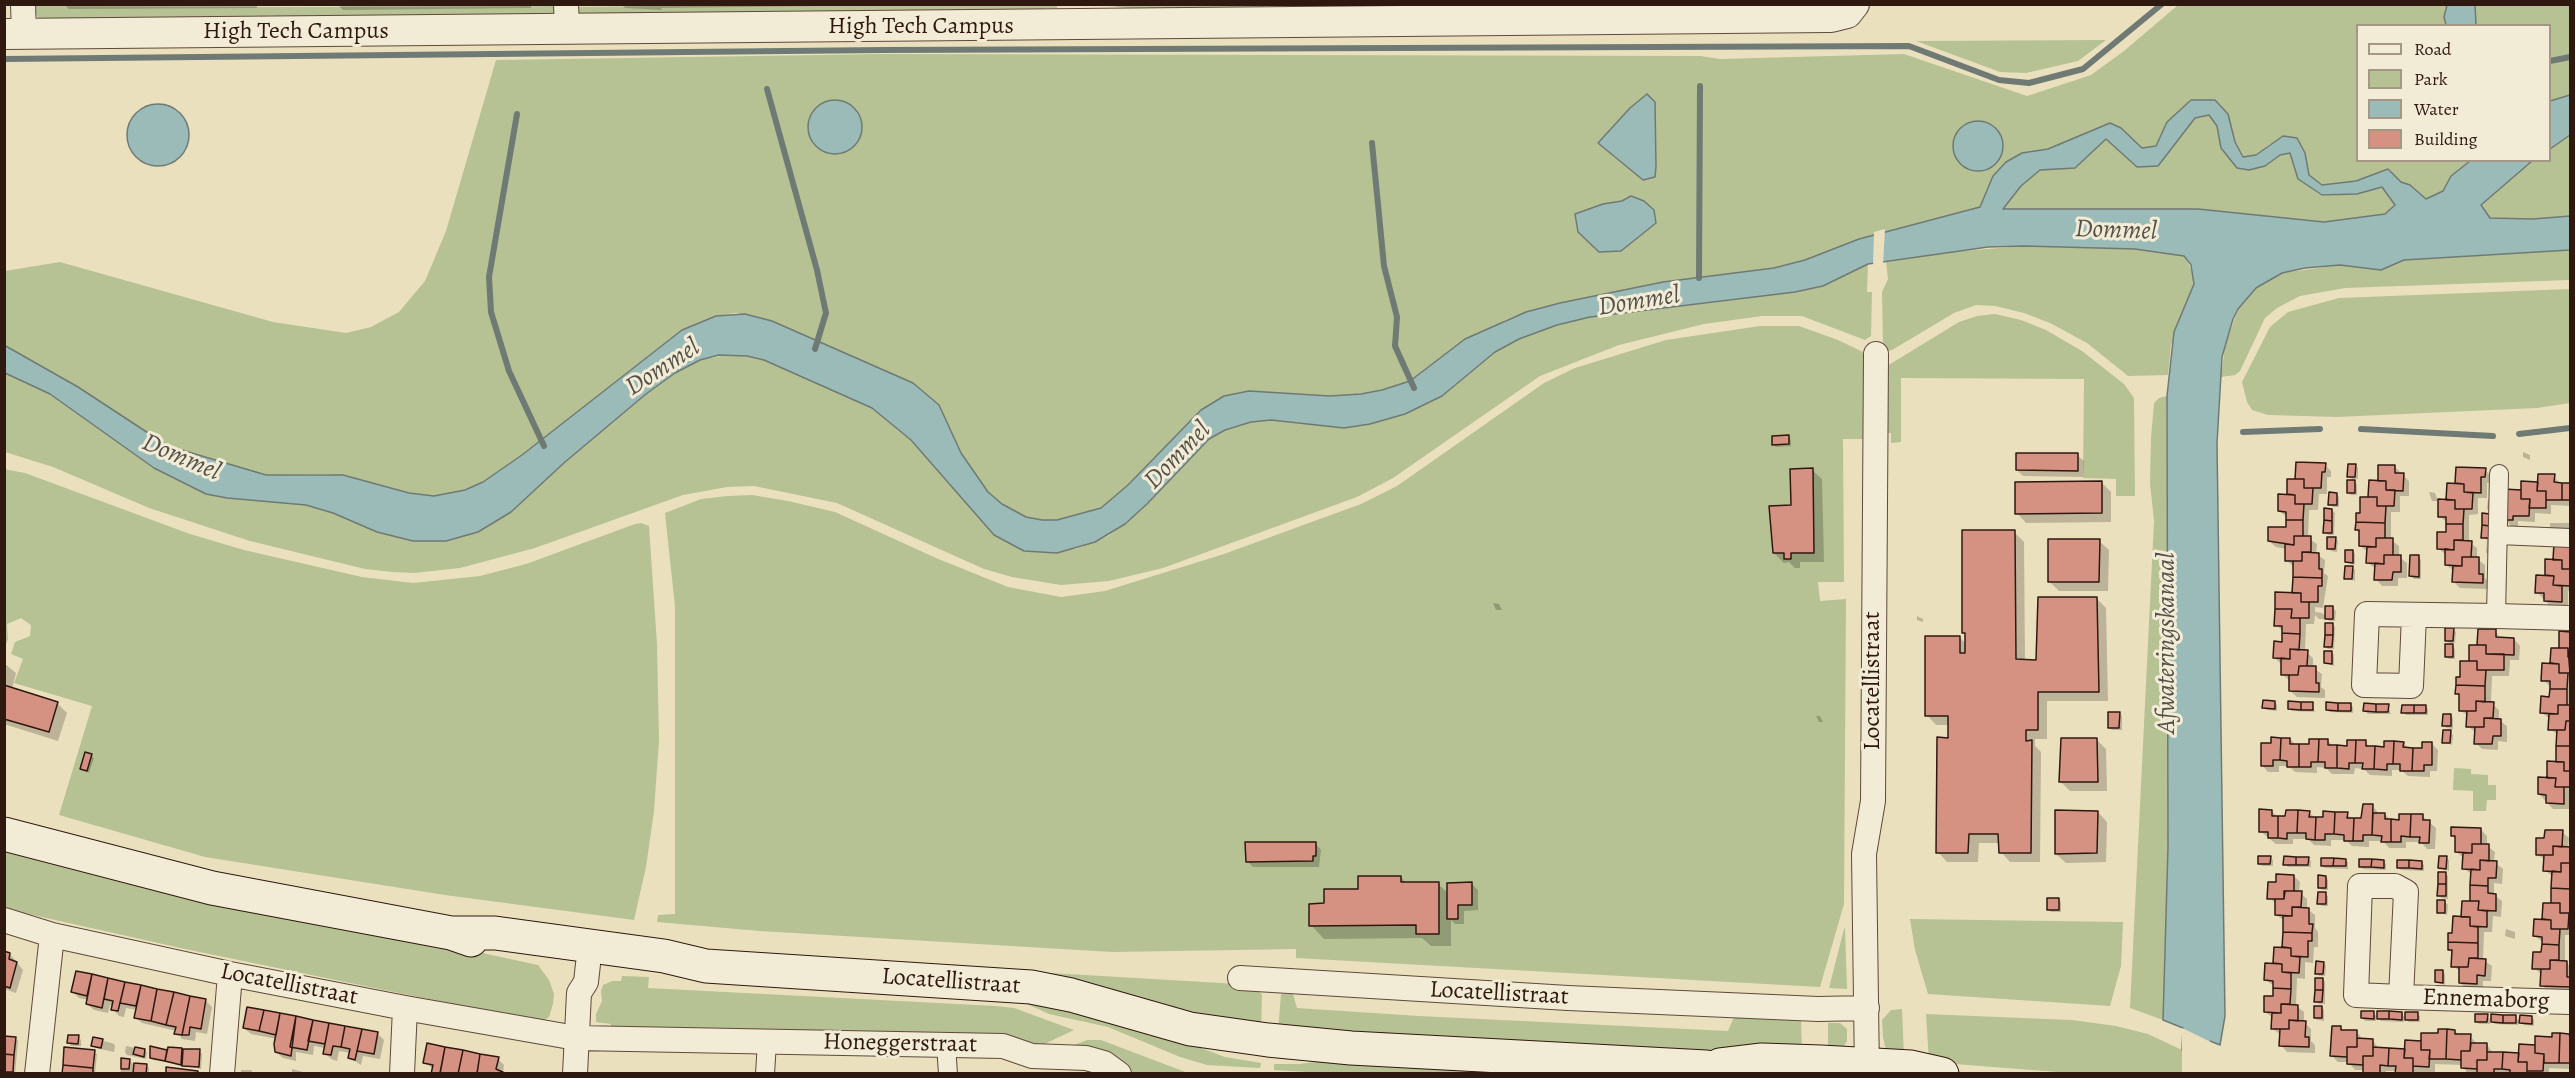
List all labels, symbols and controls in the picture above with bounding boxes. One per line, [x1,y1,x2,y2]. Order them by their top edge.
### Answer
street label: High Tech Campus [828,13,1014,41]
street label: High Tech Campus [203,18,389,46]
legend [2356,24,2551,162]
text: Road [2414,37,2451,61]
text: Park [2414,67,2448,91]
text: Water [2414,97,2459,121]
text: Building [2414,127,2478,151]
water label: Dommel [2074,214,2158,248]
water label: Dommel [1596,280,1682,324]
water label: Dommel [620,333,706,403]
water label: Dommel [1138,416,1218,496]
water label: Dommel [137,428,225,488]
water label: Afwateringskanaal [2152,552,2184,734]
street label: Locatellistraat [1859,611,1887,751]
street label: Locatellistraat [218,958,360,1012]
street label: Locatellistraat [881,963,1021,1001]
street label: Locatellistraat [1429,976,1569,1012]
street label: Ennemaborg [2422,983,2550,1017]
street label: Honeggerstraat [823,1028,977,1060]

